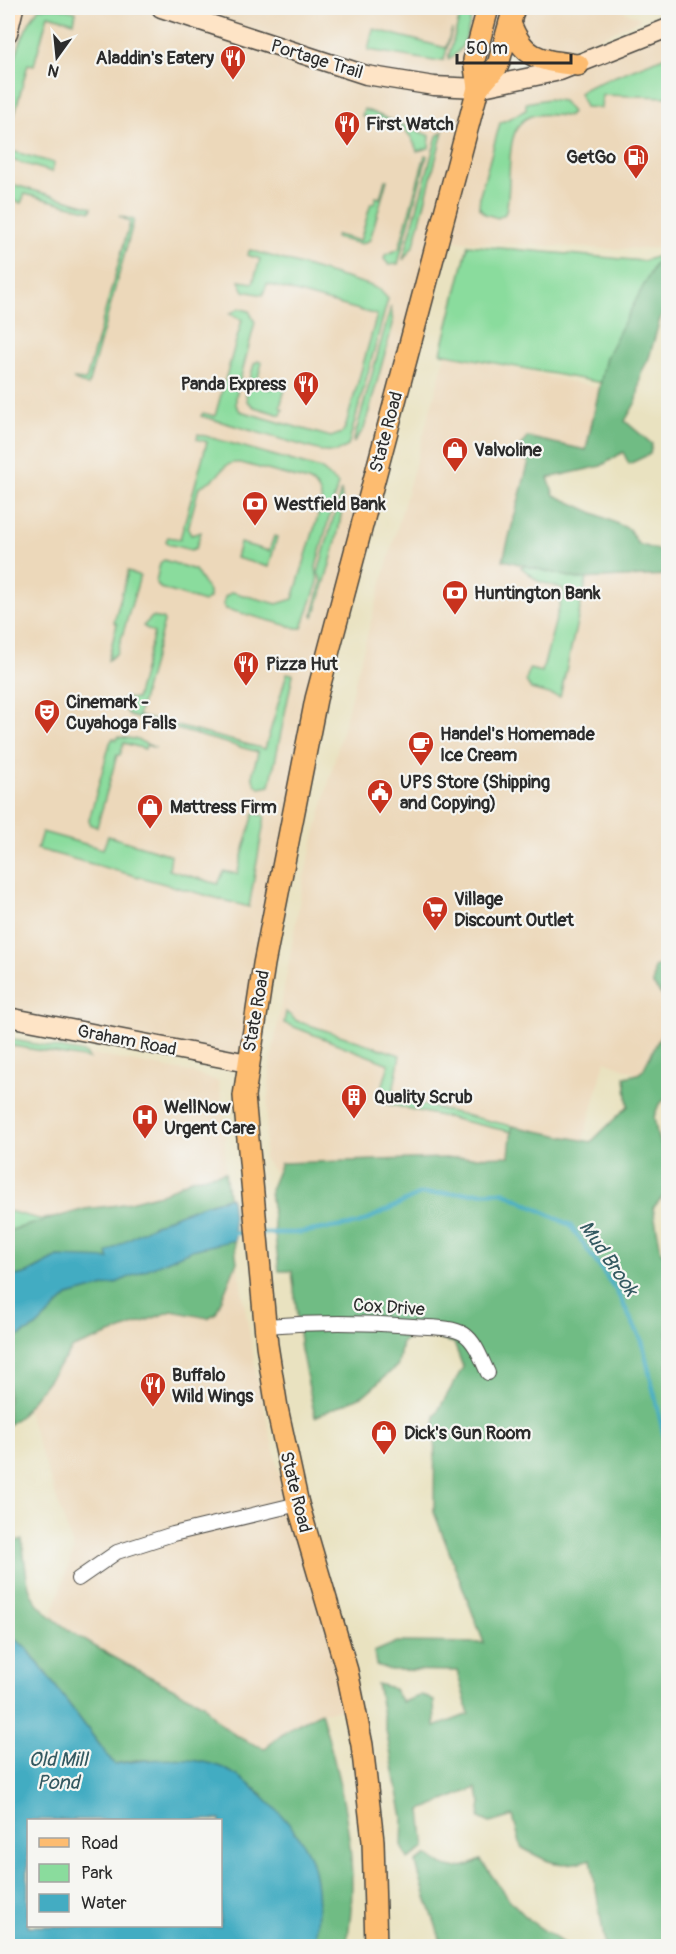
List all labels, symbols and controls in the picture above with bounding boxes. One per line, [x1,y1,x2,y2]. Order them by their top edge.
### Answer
north arrow [27,27,87,87]
scale bar [457,27,571,65]
street label: Portage Trail [268,35,366,84]
text: 50 m [466,37,508,60]
restaurant icon: Aladdin's Eatery [218,43,248,81]
place label: Aladdin's Eatery [96,47,214,70]
text: N [45,59,61,82]
restaurant icon: First Watch [332,109,362,147]
place label: First Watch [366,113,454,136]
fuel station icon: GetGo [621,142,651,180]
place label: GetGo [566,146,616,169]
restaurant icon: Panda Express [291,369,321,407]
place label: Panda Express [181,373,287,396]
street label: State Road [365,389,408,475]
shop icon: Valvoline [440,435,470,473]
place label: Valvoline [474,439,543,462]
bank icon: Westfield Bank [240,489,270,527]
place label: Westfield Bank [274,493,386,516]
bank icon: Huntington Bank [440,578,470,616]
place label: Huntington Bank [474,582,601,605]
restaurant icon: Pizza Hut [231,649,261,687]
place label: Pizza Hut [266,653,339,676]
place label: Cinemark - Cuyahoga Falls [66,691,177,735]
theatre icon: Cinemark - Cuyahoga Falls [32,697,62,735]
place label: Handel's Homemade Ice Cream [440,723,596,767]
cafe icon: Handel's Homemade Ice Cream [406,729,436,767]
place label: UPS Store (Shipping and Copying) [400,771,550,815]
public building icon: UPS Store (Shipping and Copying) [365,777,395,815]
shop icon: Mattress Firm [135,792,165,830]
place label: Mattress Firm [170,796,277,819]
place label: Village Discount Outlet [454,888,574,932]
supermarket icon: Village Discount Outlet [420,894,450,932]
street label: State Road [238,968,275,1054]
street label: Graham Road [75,1020,179,1061]
building icon: Quality Scrub [339,1082,369,1120]
place label: Quality Scrub [374,1086,473,1109]
place label: WellNow Urgent Care [164,1096,257,1140]
hospital icon: WellNow Urgent Care [130,1102,160,1140]
water label: Mud Brook [574,1216,645,1302]
street label: Cox Drive [352,1294,426,1321]
place label: Buffalo Wild Wings [172,1364,254,1408]
restaurant icon: Buffalo Wild Wings [138,1370,168,1408]
shop icon: Dick's Gun Room [369,1418,399,1456]
place label: Dick's Gun Room [404,1422,531,1445]
street label: State Road [274,1449,317,1535]
water label: Old Mill Pond [28,1747,90,1795]
legend [27,1819,222,1927]
text: Road [81,1832,118,1855]
text: Park [81,1862,113,1885]
text: Water [81,1892,127,1915]

